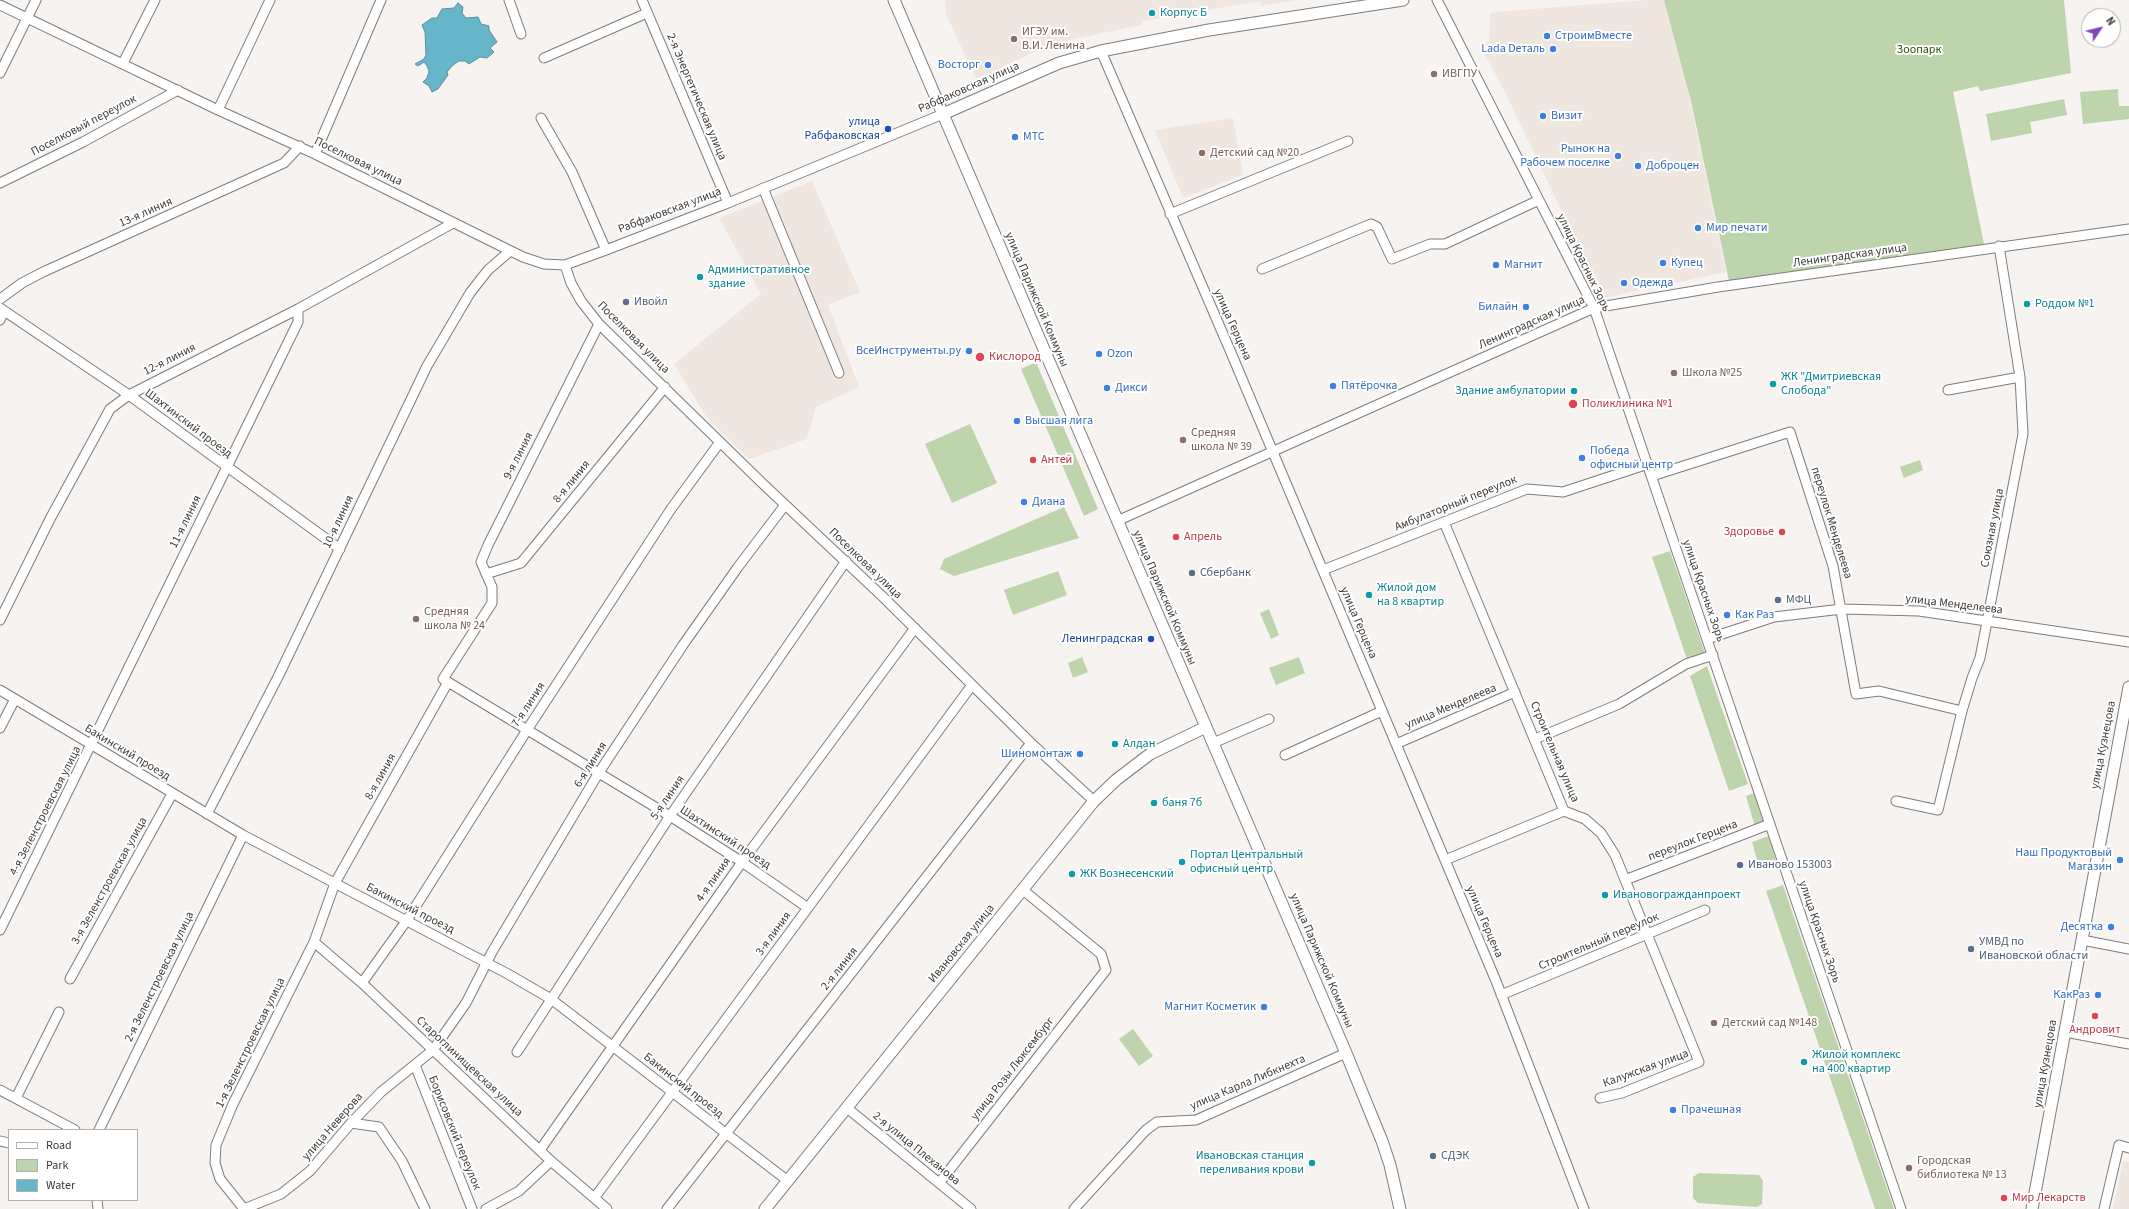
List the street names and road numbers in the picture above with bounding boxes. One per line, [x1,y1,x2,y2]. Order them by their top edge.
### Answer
street label: 2-я Энергетическая улица [663,31,729,163]
street label: Рабфаковская улица [916,59,1022,117]
street label: Поселковый переулок [29,92,139,160]
street label: Поселковая улица [312,134,404,190]
street label: Рабфаковская улица [616,185,724,237]
street label: 13-я линия [117,195,175,231]
street label: улица Красных Зорь [1553,212,1613,314]
street label: улица Парижской Коммуны [1001,230,1071,370]
street label: Ленинградская улица [1792,241,1908,271]
street label: улица Герцена [1210,287,1254,363]
street label: Ленинградская улица [1477,293,1587,353]
street label: Поселковая улица [594,299,672,377]
street label: 12-я линия [141,341,199,379]
street label: Шахтинский проезд [141,386,235,462]
street label: 9-я линия [501,430,537,482]
street label: 8-я линия [550,458,594,506]
street label: переулок Менделеева [1807,465,1855,581]
street label: Амбулаторный переулок [1393,473,1519,535]
street label: Союзная улица [1978,487,2008,569]
street label: 11-я линия [167,493,205,551]
street label: 10-я линия [320,493,358,551]
street label: Поселковая улица [825,525,905,603]
street label: улица Парижской Коммуны [1129,528,1199,668]
street label: улица Красных Зорь [1679,538,1727,644]
street label: улица Герцена [1336,585,1380,661]
street label: улица Менделеева [1904,592,2004,618]
street label: 7-я линия [509,680,549,730]
street label: улица Менделеева [1403,681,1499,733]
street label: Строительная улица [1526,699,1582,805]
street label: улица Кузнецова [2088,700,2120,790]
street label: Бакинский проезд [82,722,172,784]
street label: 6-я линия [571,740,611,790]
street label: 4-я Зеленстроевская улица [7,744,85,878]
street label: 8-я линия [362,751,400,803]
street label: 5-я линия [648,773,688,823]
street label: Шахтинский проезд [677,803,773,873]
street label: 3-я Зеленстроевская улица [69,815,151,947]
street label: переулок Герцена [1646,817,1740,865]
street label: 4-я линия [693,855,735,905]
street label: улица Красных Зорь [1795,879,1843,985]
street label: Бакинский проезд [363,880,457,938]
street label: улица Герцена [1462,884,1506,960]
street label: улица Парижской Коммуны [1286,891,1356,1031]
street label: Ивановская улица [926,902,998,986]
street label: 2-я Зеленстроевская улица [122,909,198,1045]
street label: 3-я линия [753,909,795,959]
street label: Строительный переулок [1537,910,1661,974]
street label: 2-я линия [819,944,861,994]
street label: 1-я Зеленстроевская улица [213,975,289,1111]
street label: Староглинищевская улица [413,1014,525,1120]
street label: улица Розы Люксембург [968,1014,1058,1124]
street label: улица Кузнецова [2031,1019,2061,1109]
street label: Калужская улица [1601,1047,1691,1091]
street label: Бакинский проезд [640,1050,726,1122]
street label: улица Карла Либкнехта [1188,1052,1308,1114]
street label: Борисовский переулок [425,1074,483,1192]
street label: улица Неверова [300,1090,366,1164]
street label: 2-я улица Плеханова [869,1109,963,1189]

